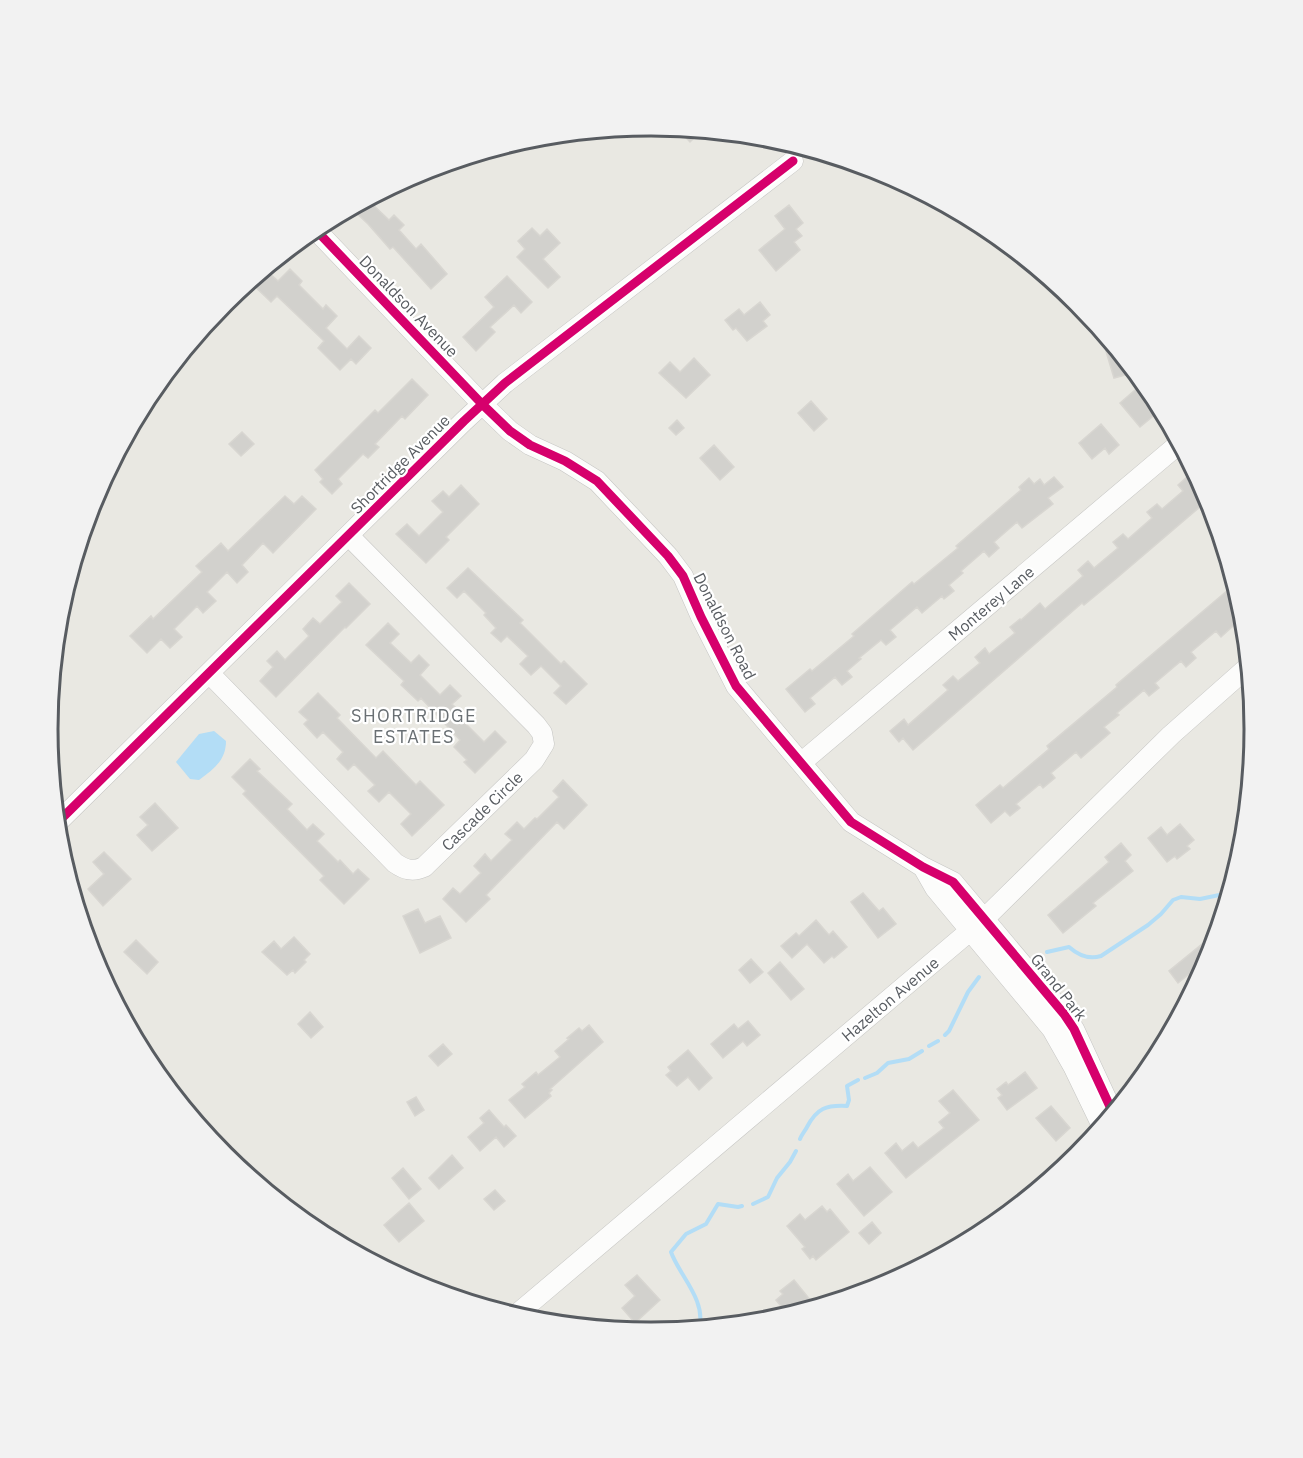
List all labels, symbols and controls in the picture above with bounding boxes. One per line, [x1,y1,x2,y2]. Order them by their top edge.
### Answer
street label: Donaldson Avenue [355,251,463,361]
street label: Shortridge Avenue [346,410,454,518]
street label: Monterey Lane [944,561,1038,645]
street label: Donaldson Road [689,569,761,683]
district label: SHORTRIDGE ESTATES [351,704,477,748]
street label: Cascade Circle [437,767,527,855]
street label: Grand Park [1026,949,1092,1025]
street label: Hazelton Avenue [837,952,943,1046]

